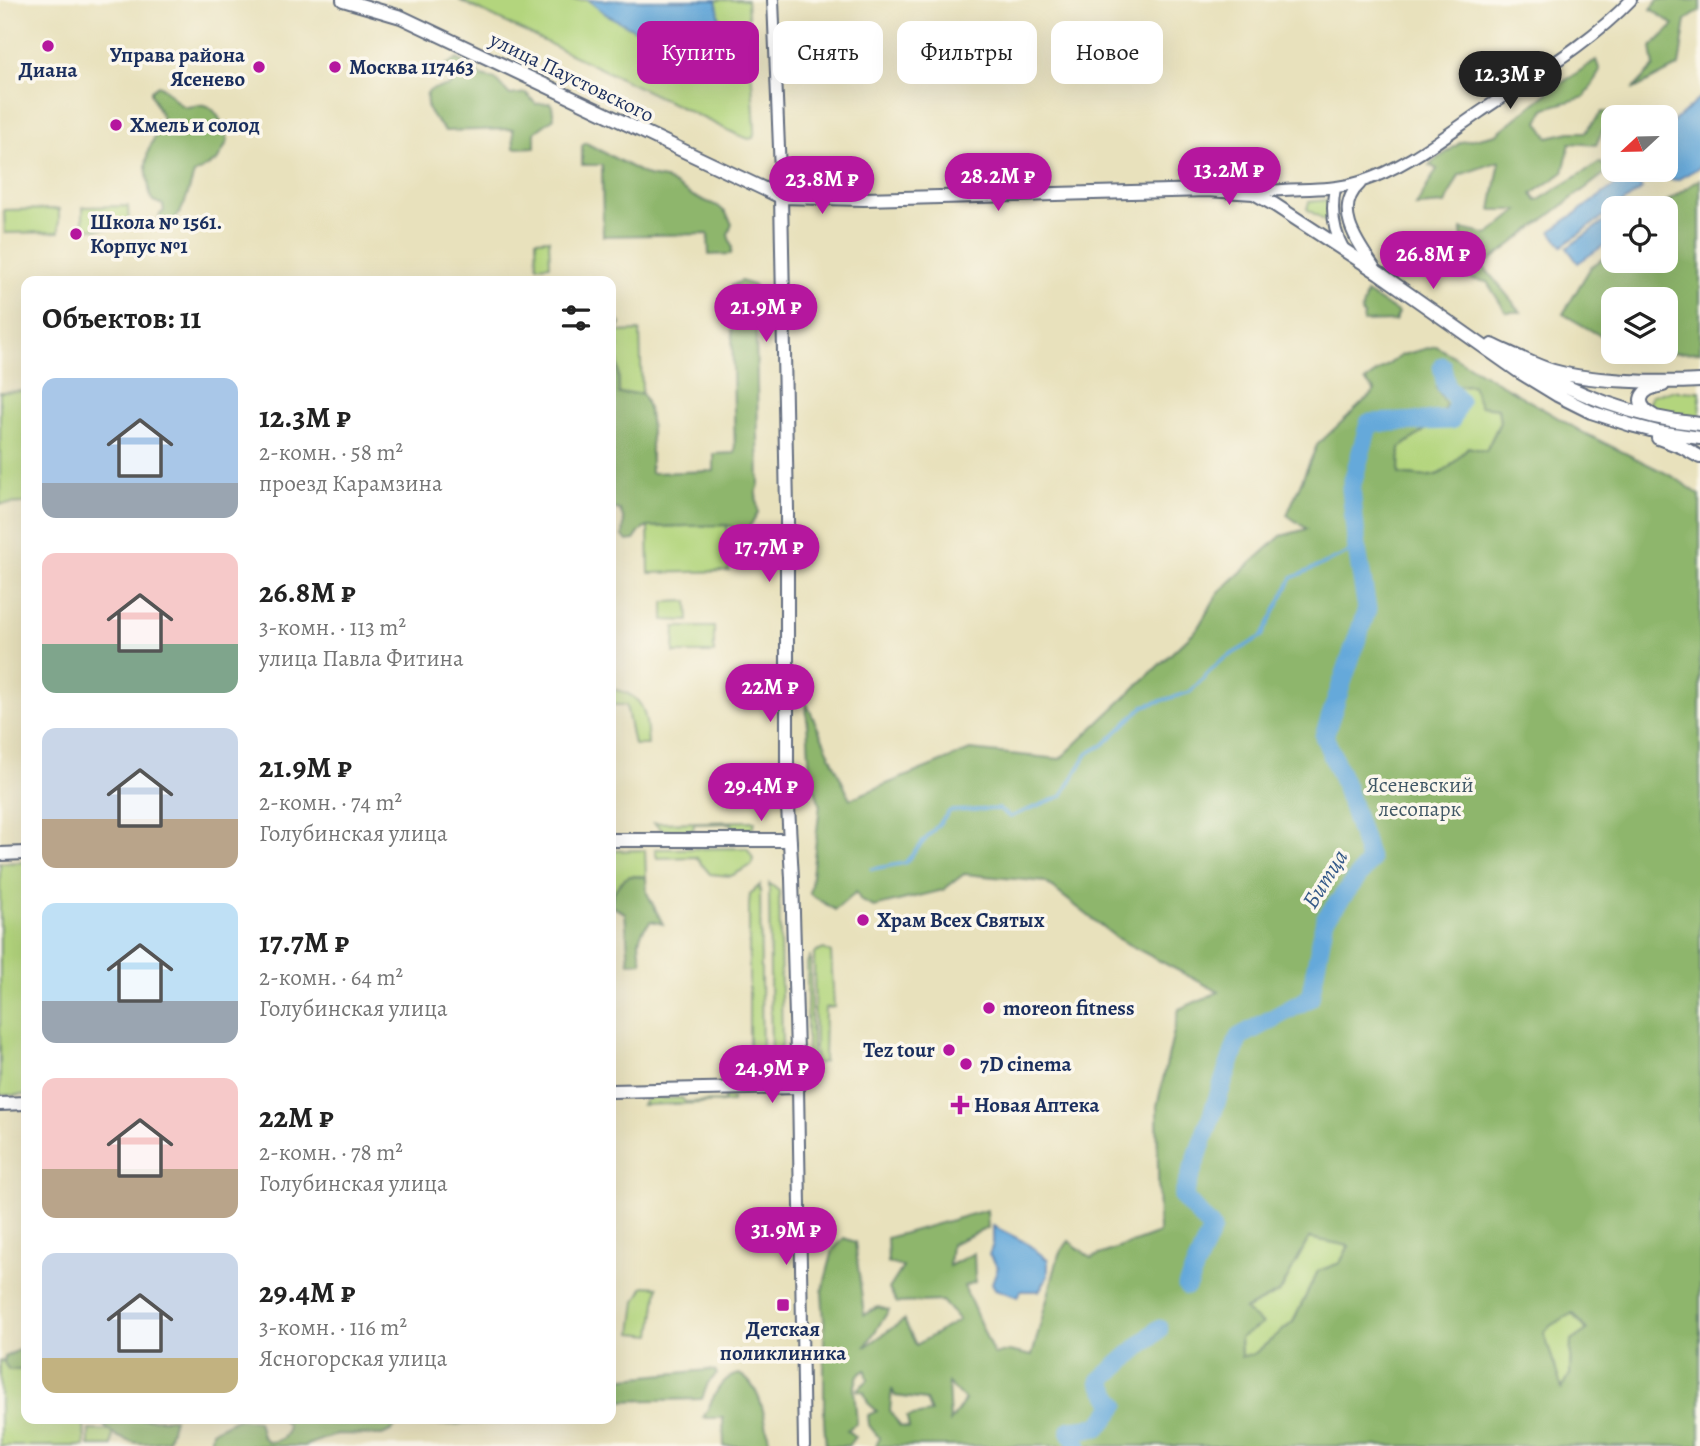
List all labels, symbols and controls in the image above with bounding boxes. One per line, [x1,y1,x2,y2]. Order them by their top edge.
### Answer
chip: Купить [637,21,759,84]
chip: Снять [773,21,883,84]
chip: Фильтры [897,21,1037,84]
chip: Новое [1051,21,1163,84]
street label: улица Паустовского [484,25,659,129]
marker: Диана [40,38,56,54]
place label: Управа района Ясенево [110,41,245,93]
pin: 12.3M ₽ [1445,52,1575,111]
place label: Москва 117463 [349,53,474,81]
place label: Диана [18,56,78,84]
text: 12.3M ₽ [1475,58,1545,89]
marker: Управа района Ясенево [251,59,267,75]
marker: Москва 117463 [327,59,343,75]
north arrow [1601,105,1678,182]
map controls [1601,105,1678,364]
place label: Хмель и солод [130,111,260,139]
marker: Хмель и солод [108,117,124,133]
pin: 13.2M ₽ [1164,148,1294,207]
pin: 28.2M ₽ [933,154,1063,213]
text: 13.2M ₽ [1194,154,1264,185]
pin: 23.8M ₽ [757,156,887,216]
text: 28.2M ₽ [961,160,1035,191]
text: 23.8M ₽ [785,163,859,194]
button: locate [1601,196,1678,273]
place label: Школа № 1561. Корпус №1 [90,208,222,260]
marker: Школа № 1561. Корпус №1 [68,226,84,242]
pin: 26.8M ₽ [1368,232,1498,291]
text: 26.8M ₽ [1396,238,1470,269]
pin: 21.9M ₽ [701,284,831,344]
button: layers [1601,287,1678,364]
text: 21.9M ₽ [730,291,802,322]
text: Объектов: 11 [42,298,201,338]
icon: filters [557,299,595,337]
text: 12.3M ₽ [259,397,351,437]
icon: home [98,406,182,490]
text: 2-комн. · 58 m² [259,437,403,468]
text: проезд Карамзина [259,468,443,499]
pin: 17.7M ₽ [704,524,834,584]
text: 17.7M ₽ [734,531,804,562]
text: 26.8M ₽ [259,572,356,612]
icon: home [98,581,182,665]
text: 3-комн. · 113 m² [259,612,406,643]
text: улица Павла Фитина [259,643,464,674]
pin: 22M ₽ [721,664,819,724]
text: 22M ₽ [741,671,799,702]
text: 21.9M ₽ [259,747,352,787]
icon: home [98,756,182,840]
pin: 29.4M ₽ [696,764,826,823]
text: 29.4M ₽ [724,770,798,801]
park label: Ясеневский лесопарк [1366,771,1474,823]
text: 2-комн. · 74 m² [259,787,402,818]
text: Голубинская улица [259,818,448,849]
water label: Битца [1295,843,1355,915]
place label: Храм Всех Святых [877,906,1045,934]
marker: Храм Всех Святых [855,912,871,928]
text: 17.7M ₽ [259,922,349,962]
icon: home [98,931,182,1015]
text: 2-комн. · 64 m² [259,962,403,993]
text: Голубинская улица [259,993,448,1024]
place label: moreon fitness [1003,994,1134,1022]
marker: moreon fitness [981,1000,997,1016]
place label: Tez tour [863,1036,935,1064]
marker: Tez tour [941,1042,957,1058]
pin: 24.9M ₽ [707,1046,837,1105]
place label: 7D cinema [980,1050,1072,1078]
text: 24.9M ₽ [735,1052,809,1083]
marker: 7D cinema [958,1056,974,1072]
place label: Новая Аптека [974,1091,1100,1119]
text: 22M ₽ [259,1097,334,1137]
marker: Новая Аптека [952,1097,968,1113]
icon: home [98,1106,182,1190]
text: 2-комн. · 78 m² [259,1137,403,1168]
text: Голубинская улица [259,1168,448,1199]
pin: 31.9M ₽ [721,1208,851,1267]
text: 31.9M ₽ [751,1214,821,1245]
text: 29.4M ₽ [259,1272,355,1312]
icon: home [98,1281,182,1365]
marker: Детская поликлиника [775,1297,791,1313]
text: 3-комн. · 116 m² [259,1312,407,1343]
place label: Детская поликлиника [720,1315,846,1367]
text: Ясногорская улица [259,1343,447,1374]

